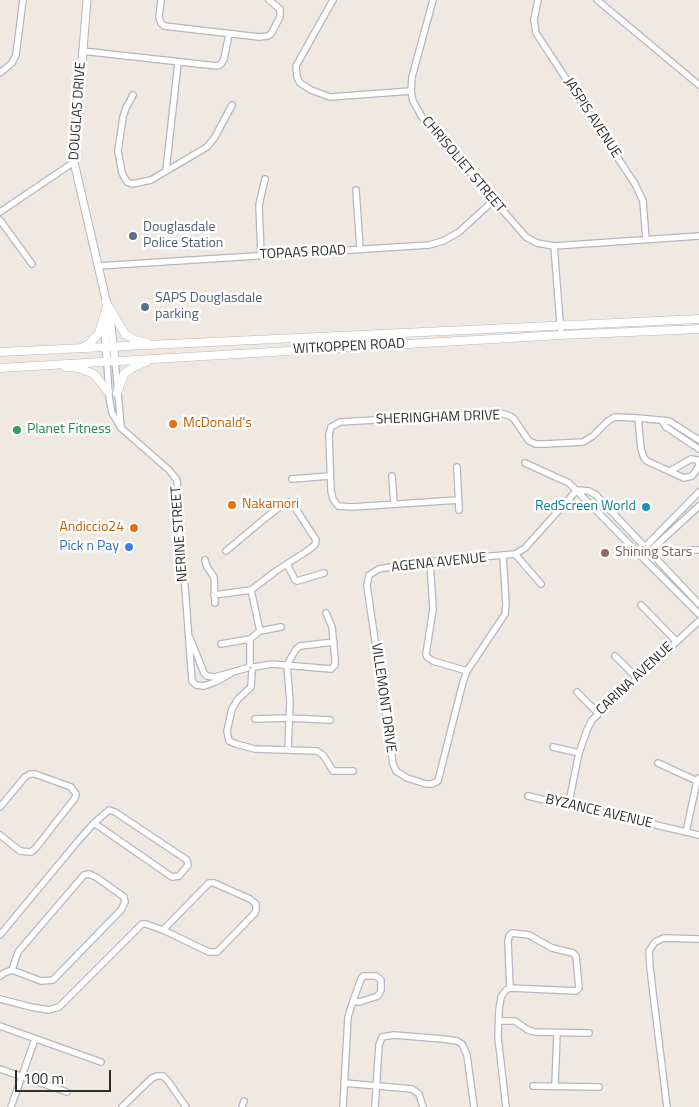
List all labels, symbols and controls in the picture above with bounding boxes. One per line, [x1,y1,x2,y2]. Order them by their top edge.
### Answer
street label: DOUGLAS DRIVE [66,61,90,161]
street label: JASPIS AVENUE [560,75,624,161]
street label: CHRISOLIET STREET [418,113,508,217]
place label: Douglasdale Police Station [143,220,223,252]
marker: Douglasdale Police Station [127,230,139,242]
street label: TOPAAS ROAD [259,242,347,264]
place label: SAPS Douglasdale parking [155,291,262,324]
marker: SAPS Douglasdale parking [139,301,151,313]
street label: WITKOPPEN ROAD [293,336,405,358]
street label: SHERINGHAM DRIVE [375,407,501,429]
place label: McDonald's [183,416,252,432]
marker: McDonald's [167,418,179,430]
place label: Planet Fitness [27,422,111,438]
marker: Planet Fitness [11,424,23,436]
street label: NERINE STREET [168,486,192,582]
place label: Nakamori [242,497,299,513]
marker: Nakamori [226,499,238,511]
place label: RedScreen World [535,499,636,515]
marker: RedScreen World [640,501,652,513]
place label: Andiccio24 [59,520,124,536]
marker: Andiccio24 [128,522,140,534]
place label: Pick n Pay [59,539,119,555]
marker: Pick n Pay [123,541,135,553]
place label: Shining Stars [615,545,692,561]
marker: Shining Stars [599,547,611,559]
street label: AGENA AVENUE [391,550,487,576]
street label: CARINA AVENUE [593,639,677,719]
street label: VILLEMONT DRIVE [367,642,399,754]
street label: BYZANCE AVENUE [544,791,654,833]
scale bar [18,1060,114,1092]
text: 100 m [23,1067,64,1090]

